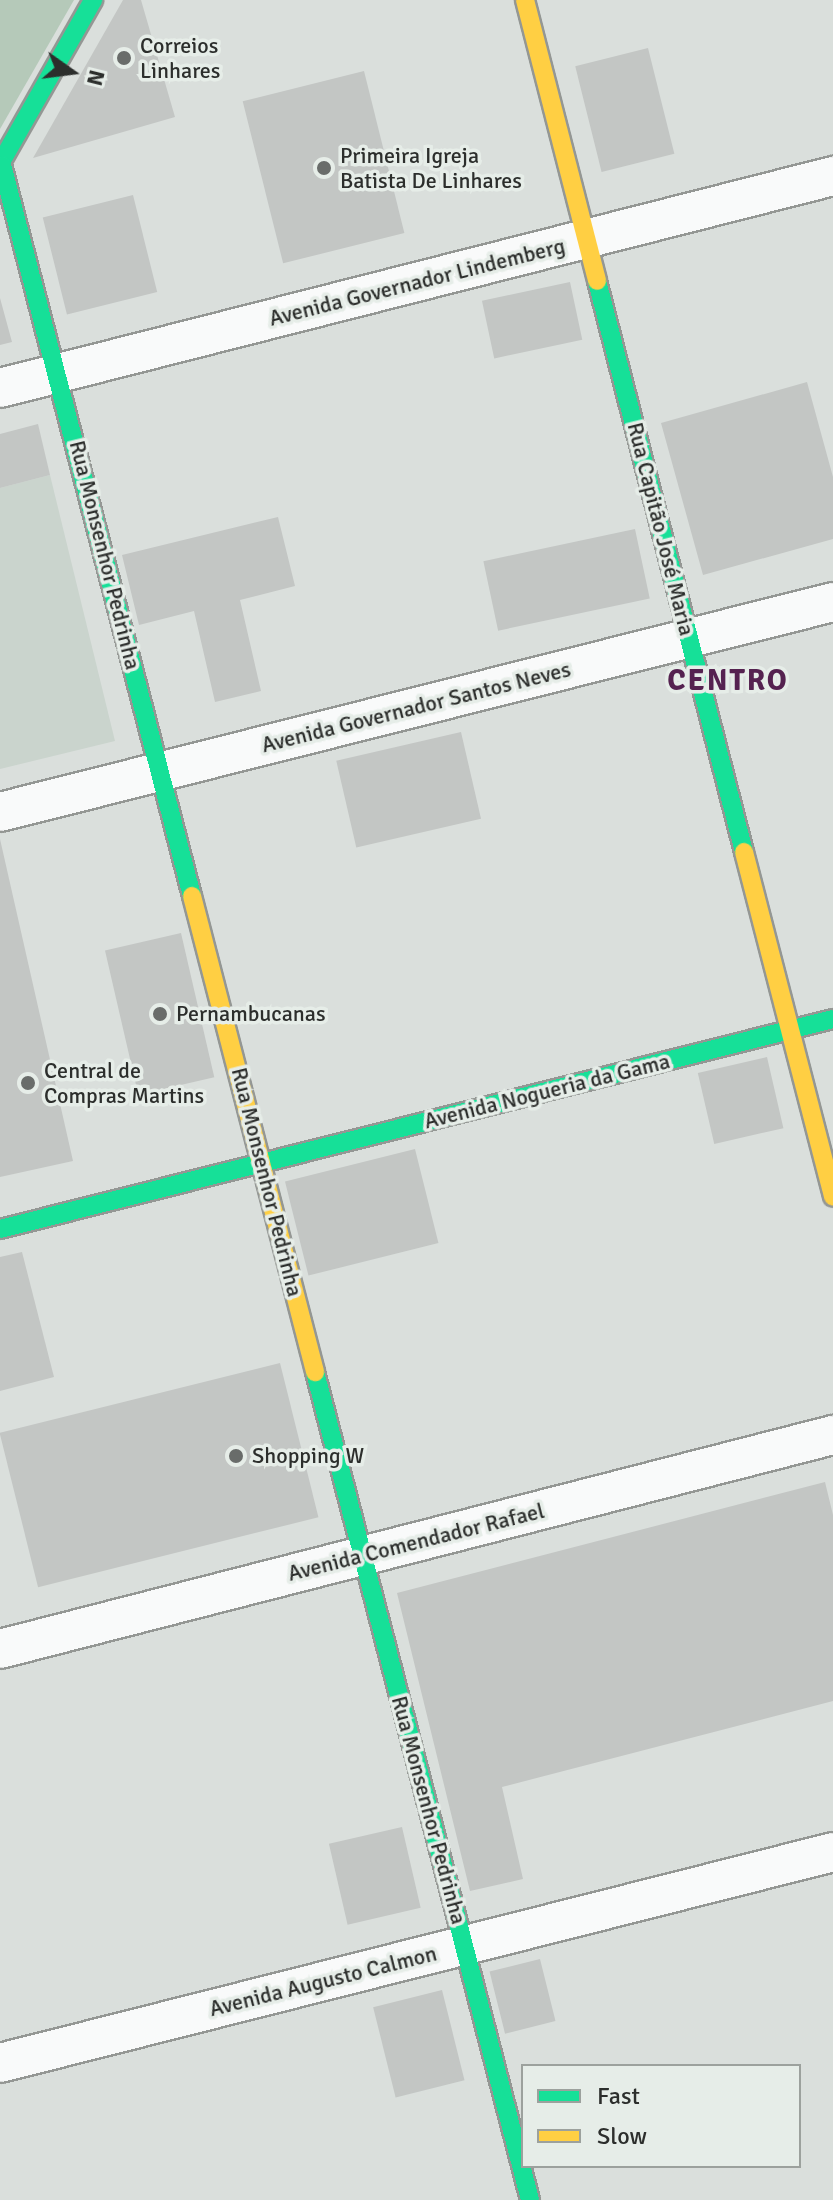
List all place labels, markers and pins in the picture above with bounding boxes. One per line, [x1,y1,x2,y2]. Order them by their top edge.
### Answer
place label: Correios Linhares [140,32,220,84]
marker: Correios Linhares [115,49,133,67]
place label: Primeira Igreja Batista De Linhares [340,142,522,194]
marker: Primeira Igreja Batista De Linhares [315,159,333,177]
place label: Pernambucanas [176,1001,326,1027]
marker: Pernambucanas [151,1005,169,1023]
place label: Central de Compras Martins [44,1057,204,1108]
marker: Central de Compras Martins [19,1074,37,1092]
place label: Shopping W [252,1443,364,1469]
marker: Shopping W [227,1447,245,1465]

